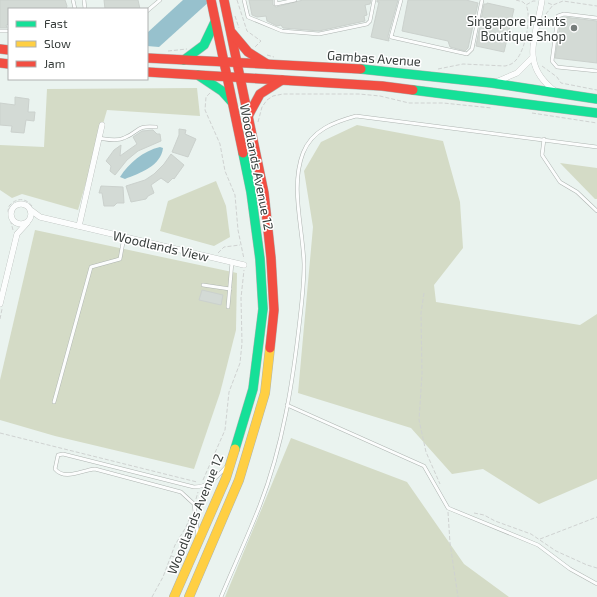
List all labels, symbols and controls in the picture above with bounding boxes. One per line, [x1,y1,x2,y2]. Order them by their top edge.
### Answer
legend [8,8,148,80]
place label: Singapore Paints Boutique Shop [467,13,566,44]
text: Fast [44,16,68,30]
marker: Singapore Paints Boutique Shop [569,23,579,33]
text: Slow [44,36,71,50]
street label: Gambas Avenue [327,47,421,69]
text: Jam [44,56,65,70]
street label: Woodlands Avenue 12 [237,102,277,232]
street label: Woodlands View [111,227,211,265]
street label: Woodlands Avenue 12 [164,451,226,577]

